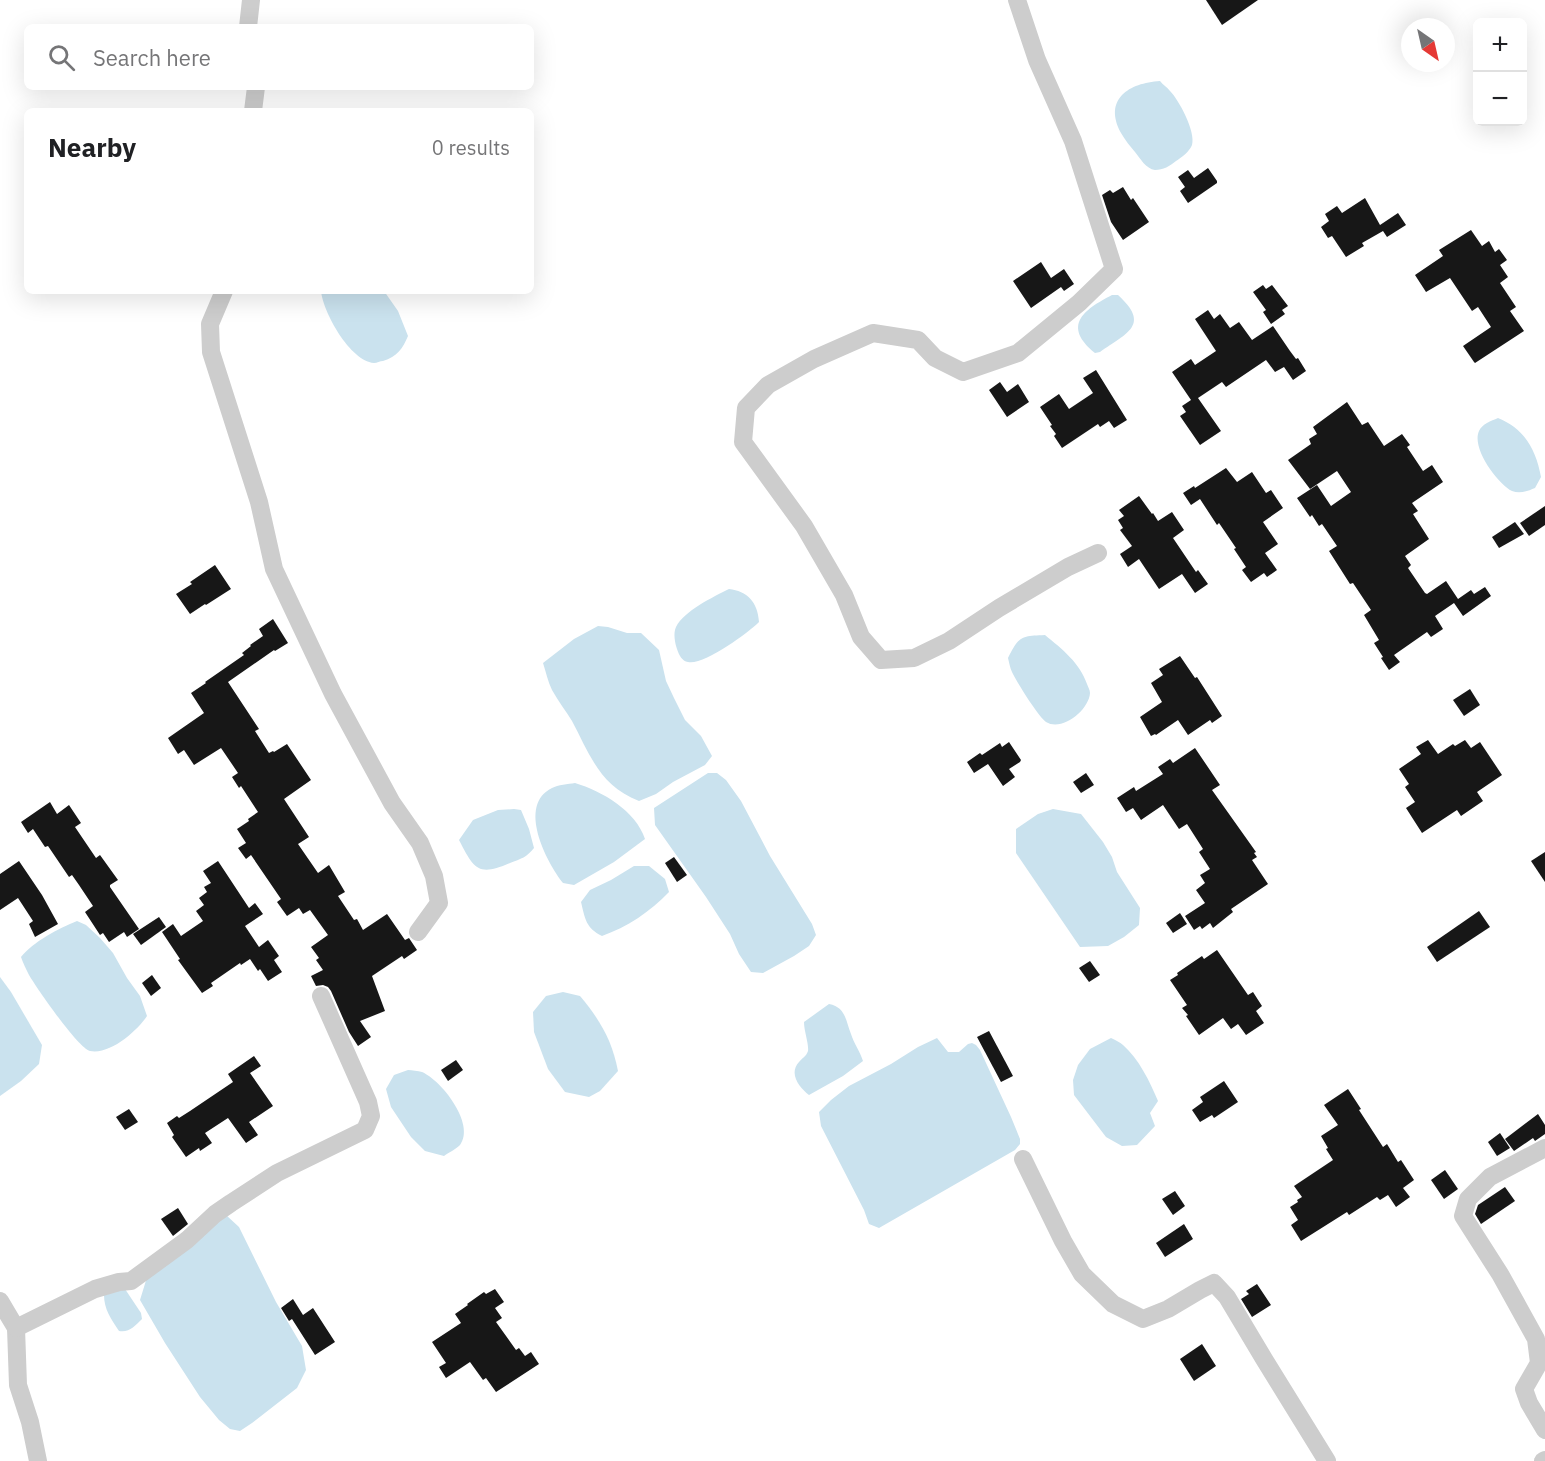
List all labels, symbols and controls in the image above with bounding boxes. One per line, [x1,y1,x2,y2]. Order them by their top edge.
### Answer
north arrow [1401,18,1455,72]
map controls [1473,18,1527,126]
button: + [1473,18,1527,72]
search box [24,24,534,90]
icon: search [45,41,78,74]
text: Search here [93,43,211,72]
button: − [1473,72,1527,126]
text: Nearby [48,130,136,164]
text: 0 results [432,134,510,161]

